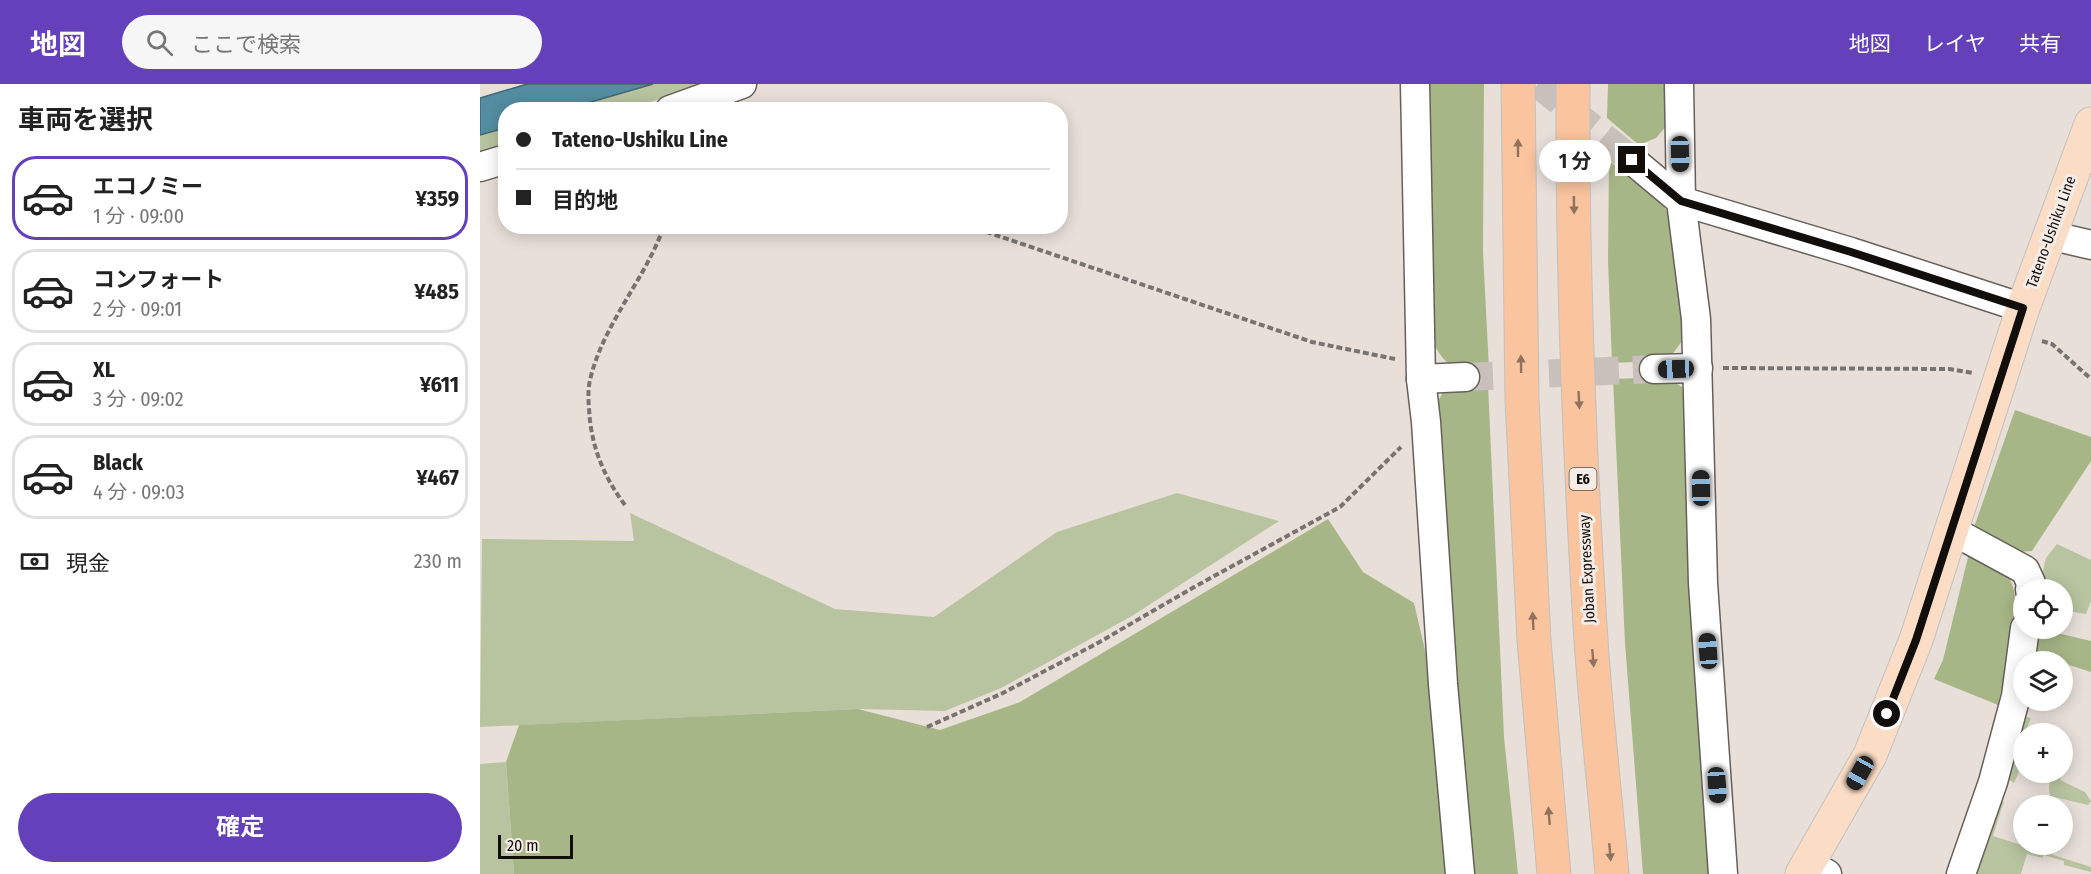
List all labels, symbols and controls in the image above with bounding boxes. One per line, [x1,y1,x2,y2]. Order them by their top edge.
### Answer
search box [122,15,542,69]
icon: search [143,26,176,59]
text: 地図 [30,28,86,61]
text: ここで検索 [191,31,301,58]
text: 地図 [1849,31,1891,57]
text: レイヤ [1924,31,1986,57]
text: 共有 [2019,31,2061,57]
text: 車両を選択 [18,104,153,136]
text: Tateno-Ushiku Line [552,126,728,153]
car [1671,136,1689,172]
one-way arrow [1513,138,1523,157]
callout: 1 分 [1539,139,1611,181]
route end [1618,146,1645,173]
text: 1 分 [1559,149,1591,173]
icon: car [21,171,75,225]
text: エコノミー [93,173,203,200]
street label: Tateno-Ushiku Line [2022,174,2080,290]
text: ¥359 [416,185,459,212]
text: 目的地 [552,187,618,214]
one-way arrow [1569,196,1579,215]
text: 1 分 · 09:00 [93,204,184,228]
icon: car [21,264,75,318]
text: コンフォート [93,266,224,293]
text: ¥485 [414,278,459,305]
text: 2 分 · 09:01 [93,297,182,321]
one-way arrow [1517,354,1526,373]
text: XL [93,356,115,383]
icon: car [21,357,75,411]
car [1658,359,1694,379]
text: ¥611 [420,371,459,398]
text: 3 分 · 09:02 [93,387,184,411]
one-way arrow [1575,391,1584,410]
text: Black [93,449,143,476]
icon: car [21,450,75,504]
text: ¥467 [416,464,459,491]
road number: E6 [1570,468,1596,490]
car [1692,470,1710,506]
text: 4 分 · 09:03 [93,480,184,504]
street label: Joban Expressway [1575,514,1599,624]
icon: cash [18,545,51,578]
text: 230 m [414,549,462,573]
text: 現金 [66,550,110,577]
map controls [2013,579,2073,855]
button: locate [2013,579,2073,639]
one-way arrow [1529,612,1538,631]
car [1698,632,1718,670]
one-way arrow [1588,649,1598,668]
button: layers [2013,651,2073,711]
route start [1873,700,1900,727]
button: + [2013,723,2073,783]
car [1843,753,1877,793]
car [1707,766,1727,804]
button: 確定 [18,793,462,862]
button: − [2013,795,2073,855]
one-way arrow [1544,806,1554,825]
scale bar [498,832,573,860]
text: 20 m [507,836,538,855]
one-way arrow [1605,843,1615,862]

